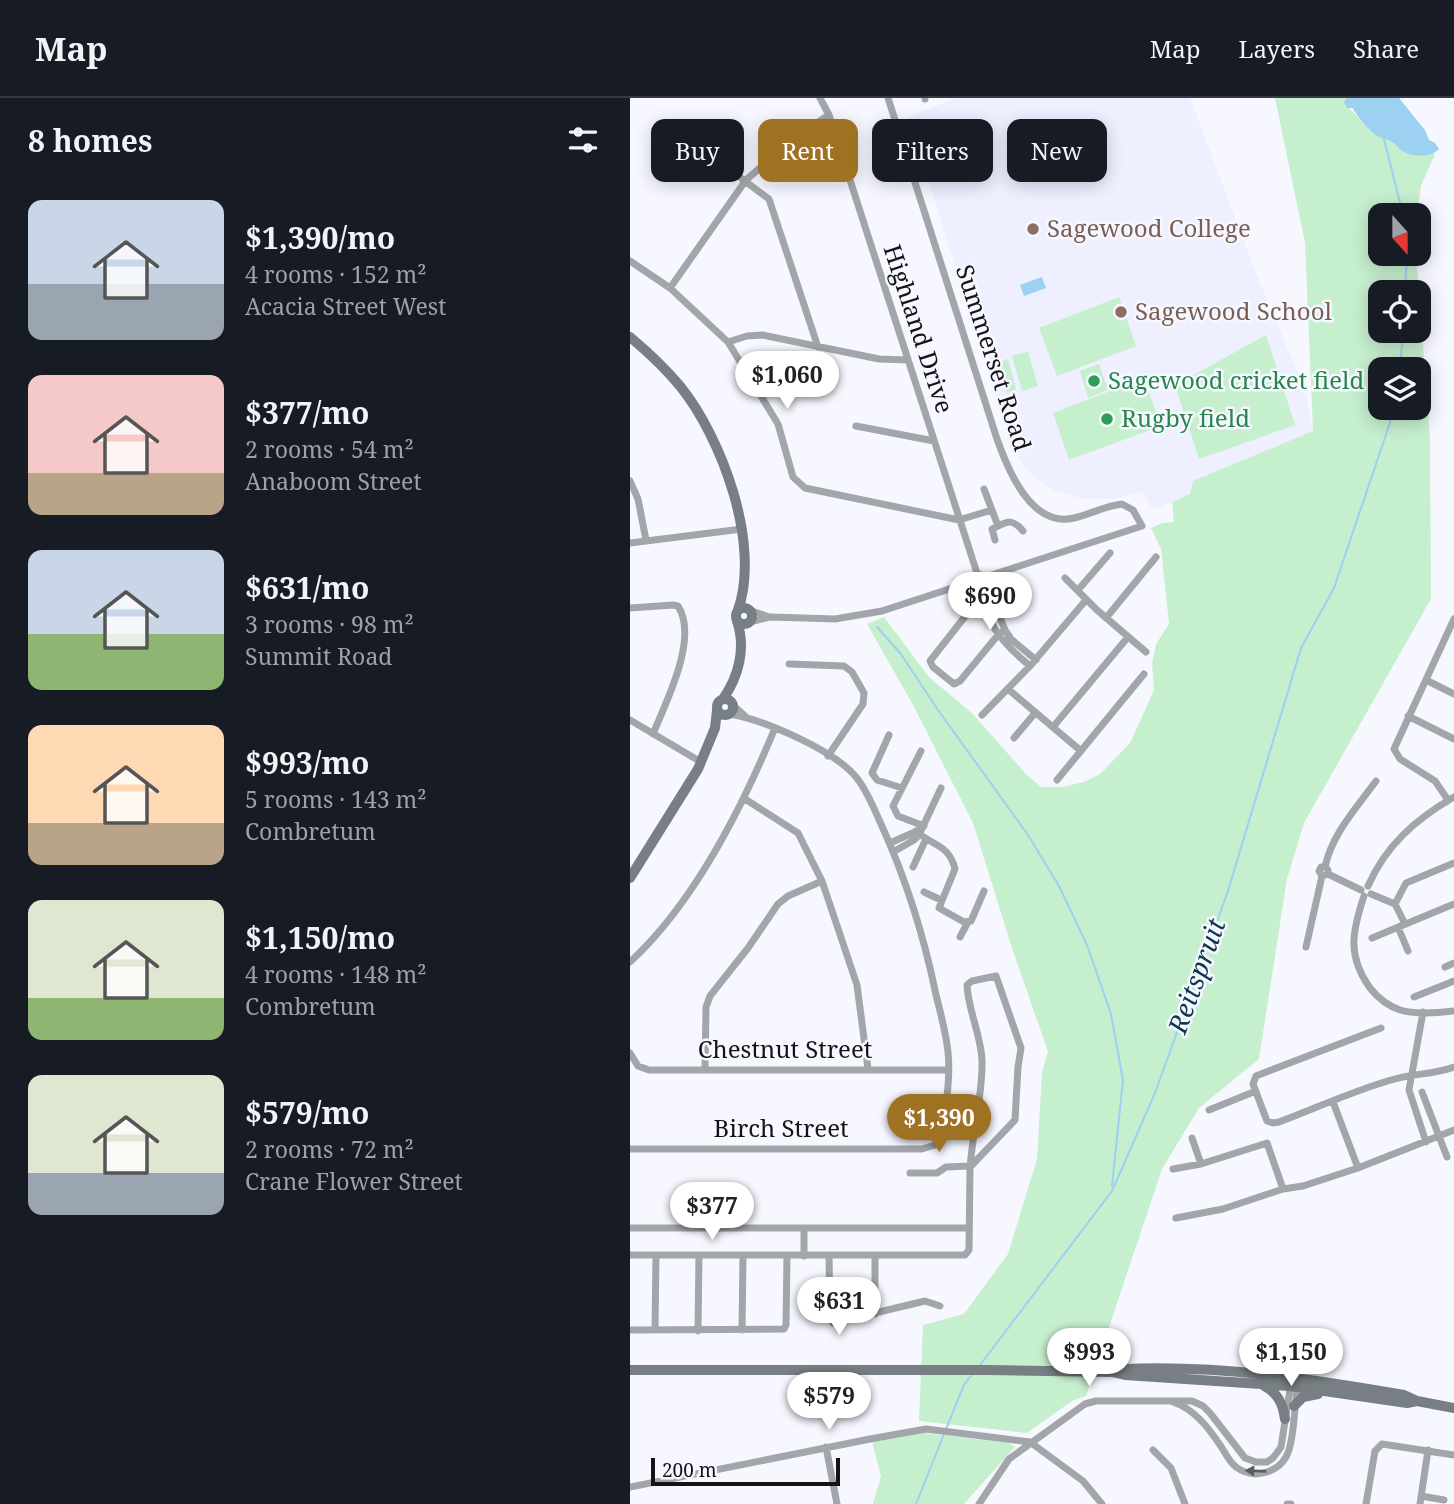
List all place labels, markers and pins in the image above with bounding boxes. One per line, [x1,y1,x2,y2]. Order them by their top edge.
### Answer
place label: Sagewood College [1047,211,1251,244]
marker: Sagewood College [1025,221,1041,237]
place label: Sagewood School [1135,294,1332,327]
marker: Sagewood School [1113,304,1129,320]
pin: $1,060 [730,352,844,411]
place label: Sagewood cricket field [1108,363,1365,396]
marker: Sagewood cricket field [1086,373,1102,389]
place label: Rugby field [1121,401,1250,434]
marker: Rugby field [1099,411,1115,427]
pin: $690 [949,573,1031,632]
pin: $1,390 [882,1094,996,1154]
pin: $377 [671,1182,753,1242]
pin: $631 [798,1278,880,1337]
pin: $993 [1048,1328,1130,1388]
pin: $1,150 [1234,1328,1348,1388]
pin: $579 [788,1372,870,1432]

